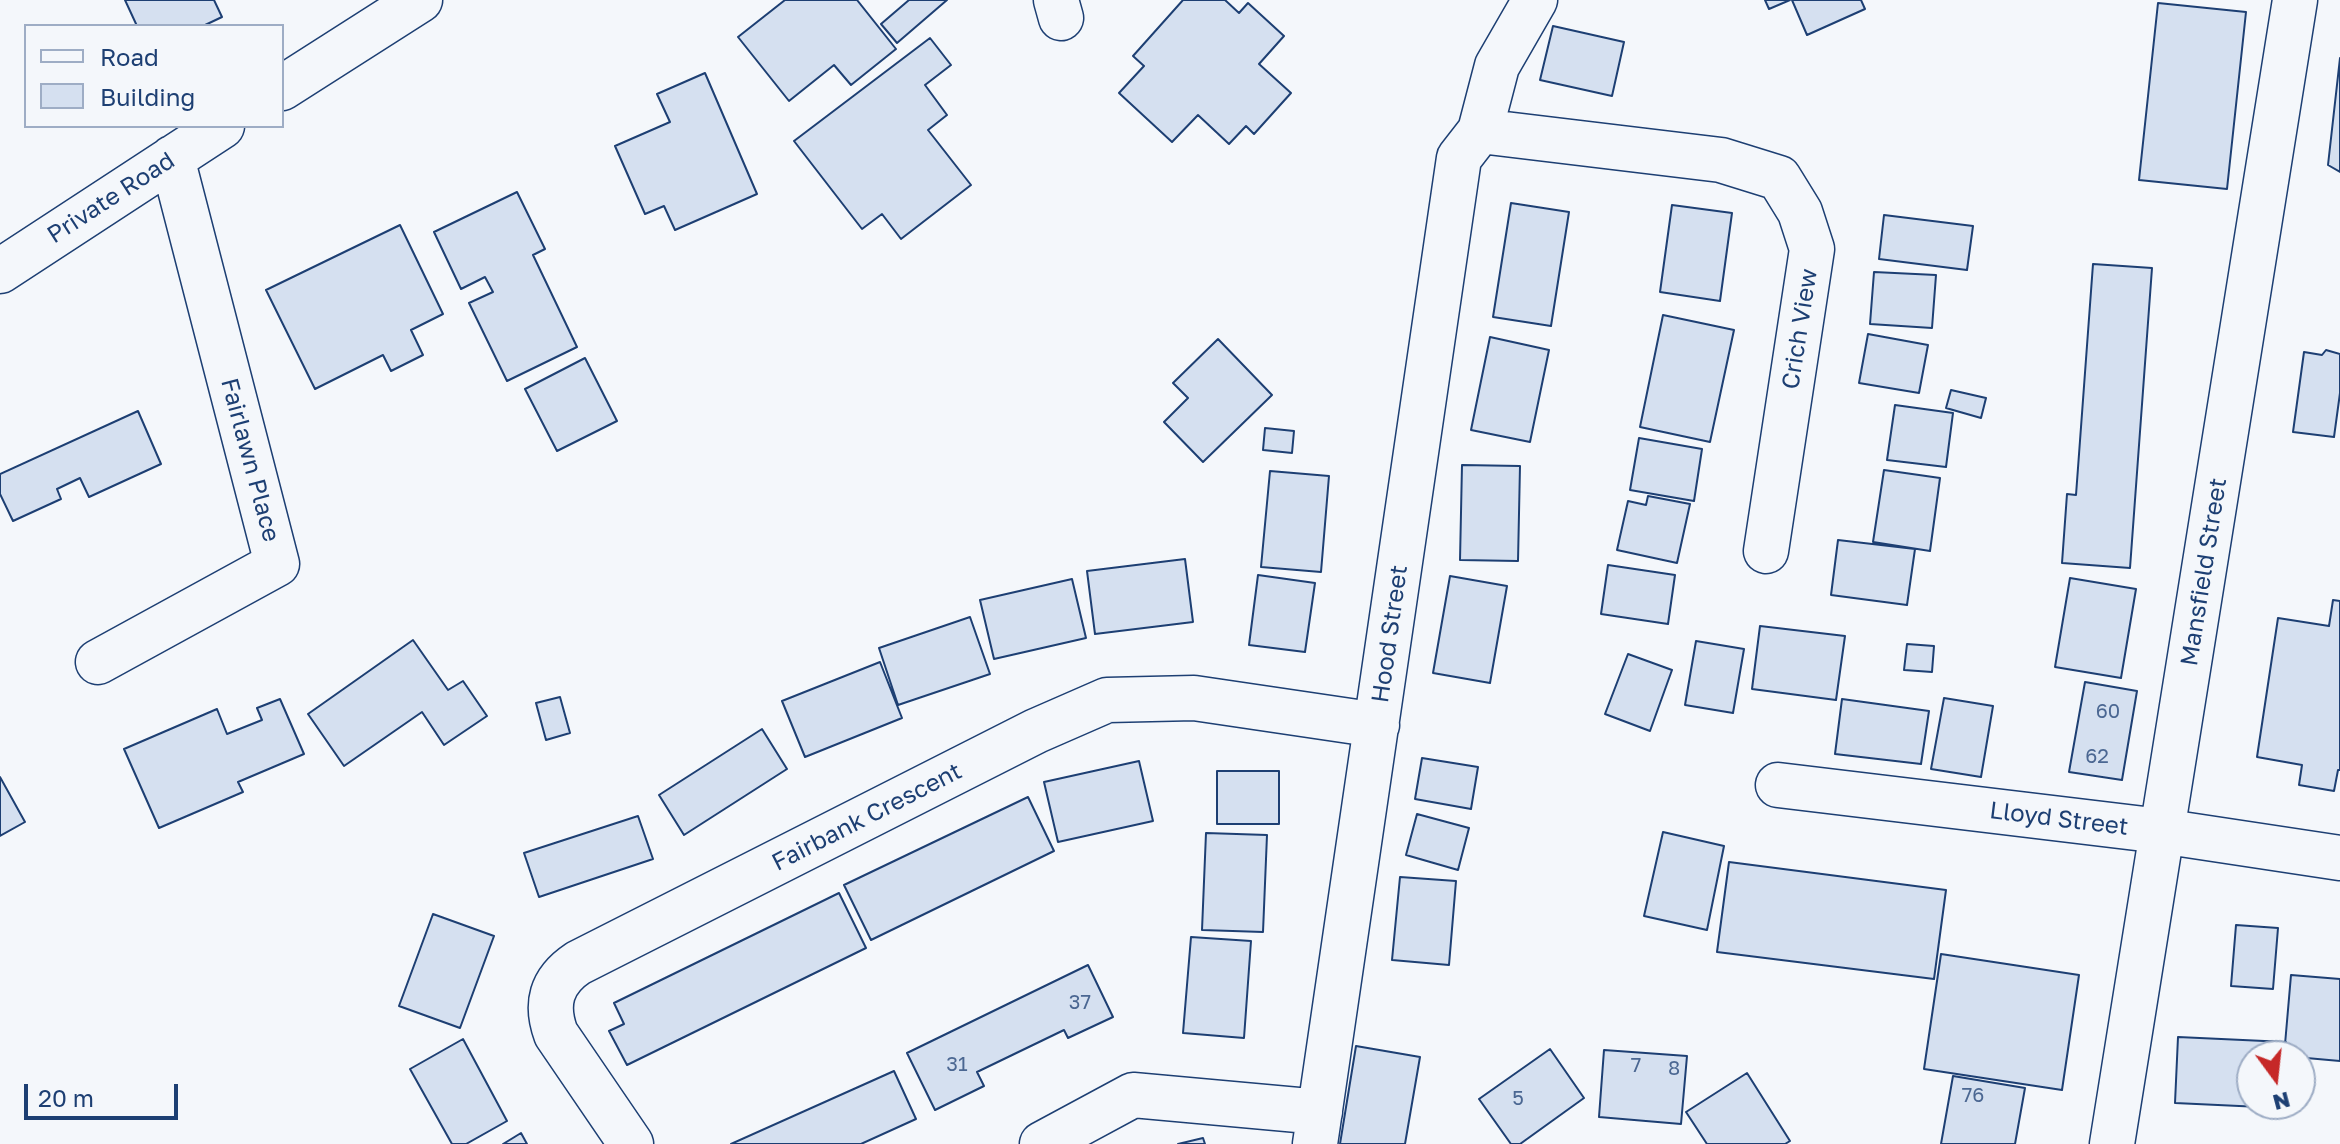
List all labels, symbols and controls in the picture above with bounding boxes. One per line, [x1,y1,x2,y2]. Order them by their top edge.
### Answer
legend [24,24,284,128]
text: Road [100,42,159,71]
text: Building [100,82,195,111]
street label: Private Road [42,146,180,250]
street label: Crich View [1776,267,1824,391]
street label: Fairlawn Place [214,375,286,545]
street label: Mansfield Street [2175,476,2233,668]
street label: Hood Street [1366,563,1414,705]
house number: 60 [2096,700,2120,724]
house number: 62 [2085,745,2109,769]
street label: Fairbank Crescent [767,757,967,877]
street label: Lloyd Street [1988,796,2130,842]
house number: 37 [1069,991,1091,1015]
north arrow [2236,1040,2316,1120]
house number: 31 [946,1053,968,1077]
house number: 7 [1631,1054,1641,1078]
house number: 8 [1668,1057,1680,1081]
scale bar [28,1068,182,1118]
text: 20 m [38,1083,94,1112]
house number: 76 [1962,1084,1984,1108]
house number: 5 [1512,1087,1524,1111]
text: N [2270,1087,2293,1117]

